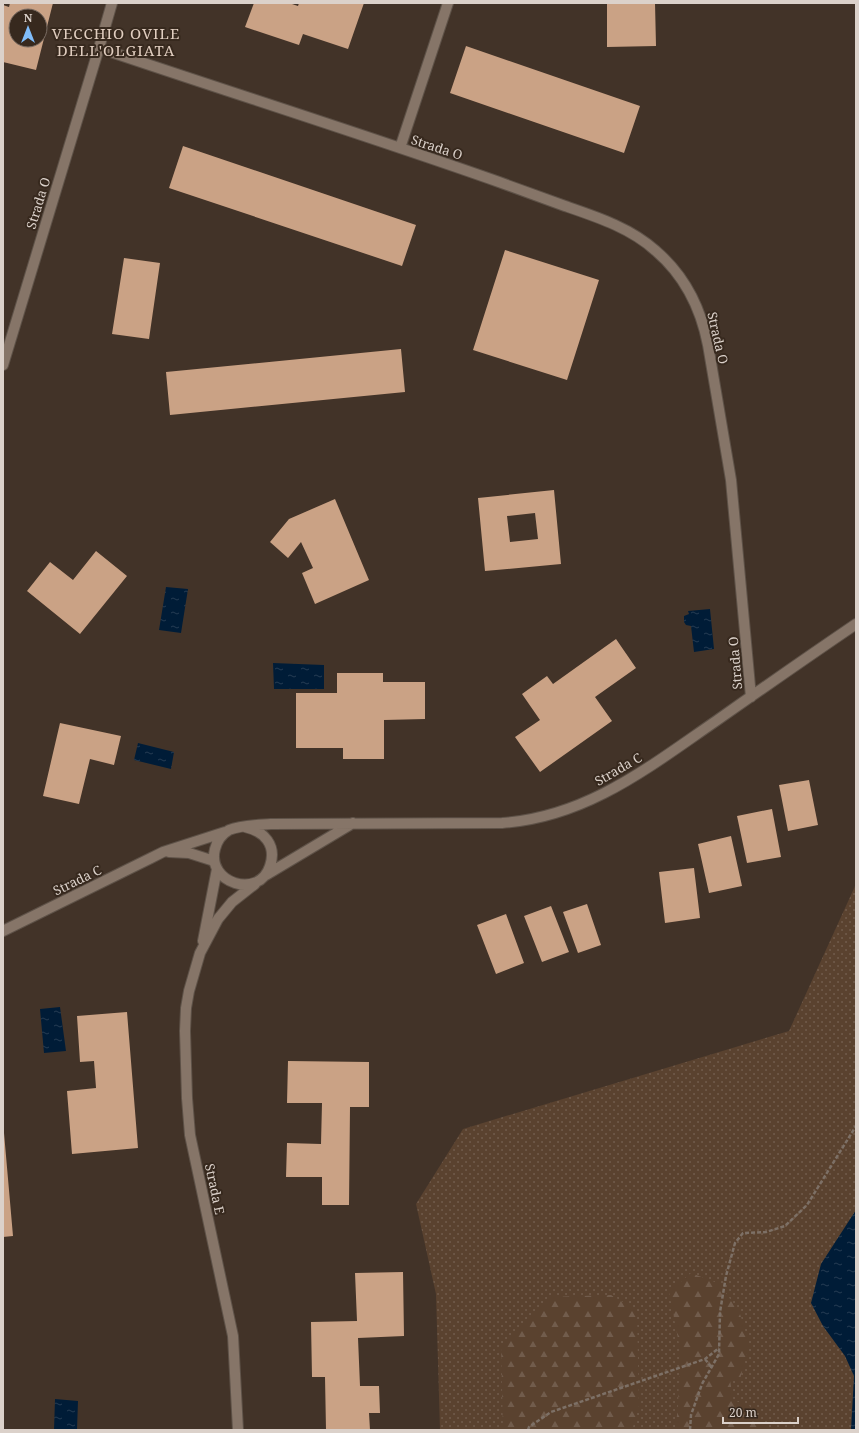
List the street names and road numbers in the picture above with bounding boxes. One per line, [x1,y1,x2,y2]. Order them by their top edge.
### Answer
street label: Strada O [409,130,465,164]
street label: Strada O [22,175,54,231]
street label: Strada O [703,310,733,366]
street label: Strada O [724,636,746,690]
street label: Strada C [591,748,645,790]
street label: Strada C [50,861,104,899]
street label: Strada E [201,1162,229,1216]

